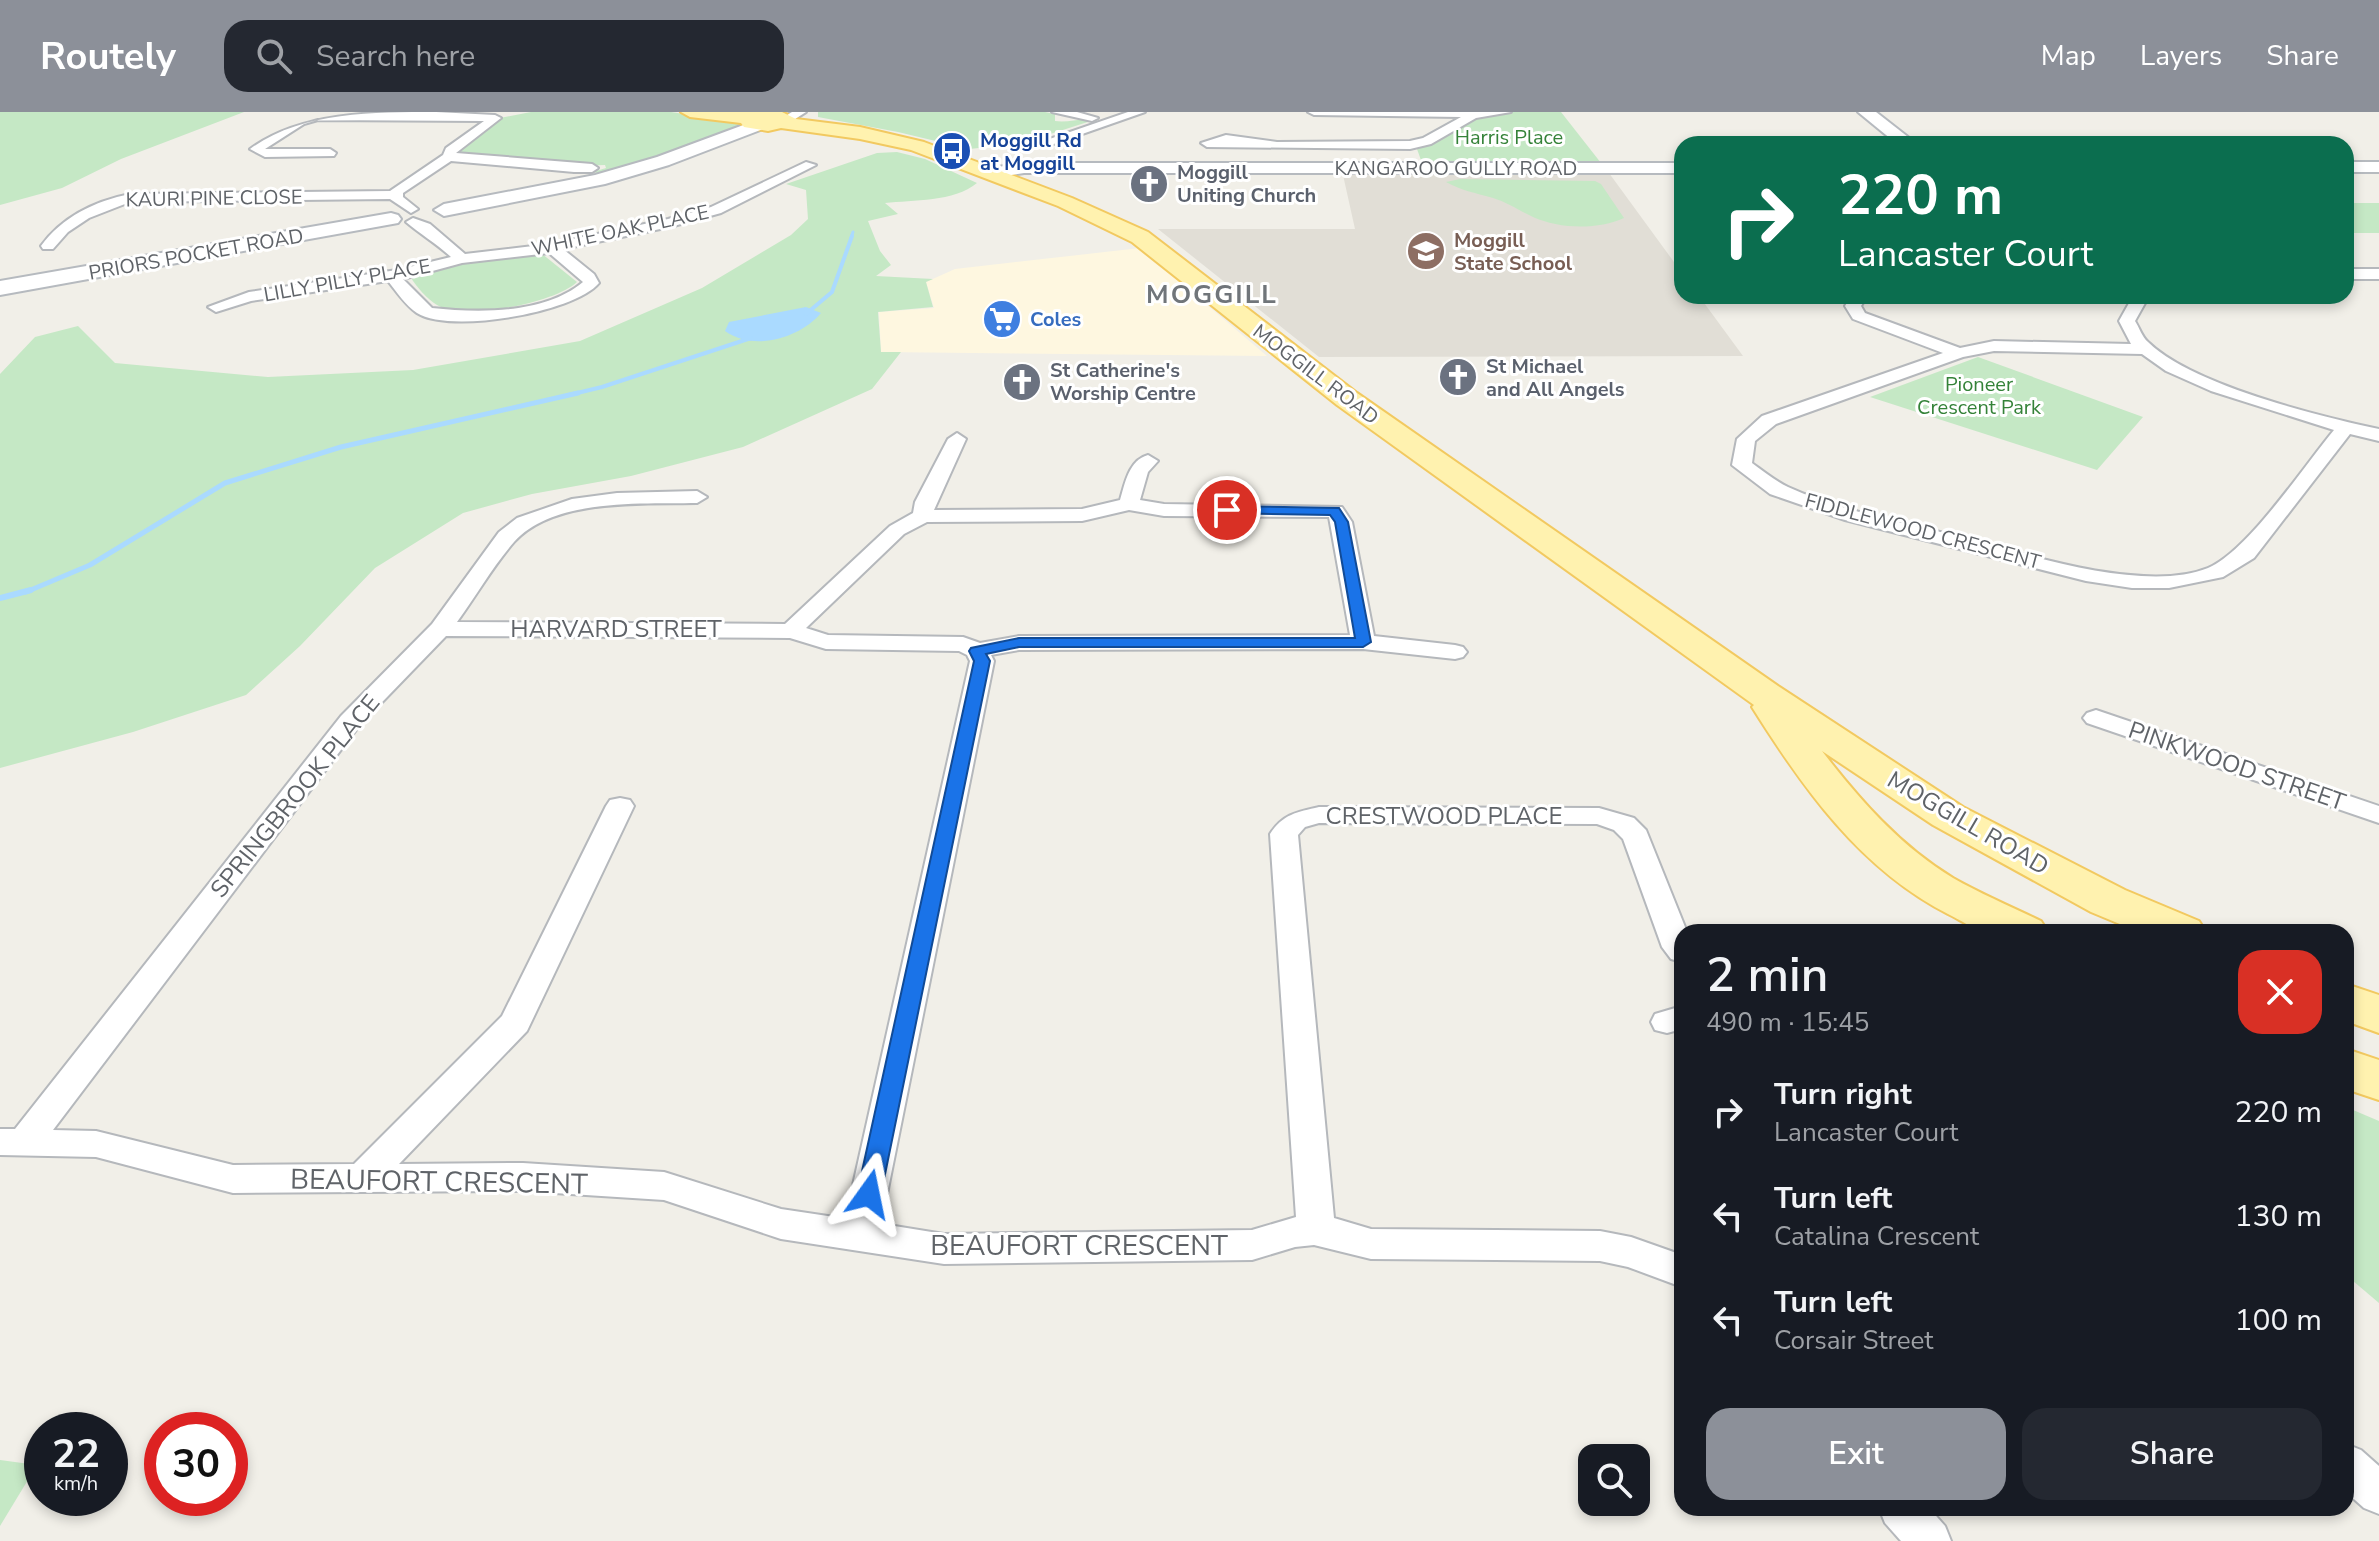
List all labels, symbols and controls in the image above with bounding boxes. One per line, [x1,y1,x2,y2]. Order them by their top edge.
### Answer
search box [224,20,784,92]
text: Routely [40,31,176,82]
icon: search [252,34,296,78]
text: Search here [316,36,475,77]
text: Map [2041,37,2096,75]
text: Layers [2140,37,2222,75]
text: Share [2266,37,2339,75]
park label: Harris Place [1455,124,1563,151]
place label: Moggill Rd at Moggill [980,127,1082,177]
bus stop icon: Moggill Rd at Moggill [931,130,973,172]
street label: KANGAROO GULLY ROAD [1335,155,1577,182]
text: 220 m [1838,157,2003,234]
place label: Moggill Uniting Church [1177,159,1316,209]
church icon: Moggill Uniting Church [1128,163,1170,205]
icon: right [1706,168,1810,272]
street label: KAURI PINE CLOSE [125,183,303,214]
street label: WHITE OAK PLACE [529,198,711,263]
street label: PRIORS POCKET ROAD [87,222,306,287]
place label: Moggill State School [1454,227,1573,277]
school or university icon: Moggill State School [1405,230,1447,272]
text: Lancaster Court [1838,230,2093,279]
street label: LILLY PILLY PLACE [261,253,433,308]
district label: MOGGILL [1146,277,1278,312]
supermarket icon: Coles [981,298,1023,340]
place label: Coles [1030,306,1082,333]
street label: MOGGILL ROAD [1247,318,1384,431]
place label: St Michael and All Angels [1486,353,1625,403]
church icon: St Michael and All Angels [1437,356,1479,398]
place label: St Catherine's Worship Centre [1050,357,1196,407]
church icon: St Catherine's Worship Centre [1001,361,1043,403]
park label: Pioneer Crescent Park [1917,371,2042,421]
pin [1193,476,1261,544]
street label: FIDDLEWOOD CRESCENT [1802,487,2044,576]
icon: arrive [1205,488,1249,532]
street label: HARVARD STREET [510,613,722,645]
street label: SPRINGBROOK PLACE [203,688,387,904]
street label: PINKWOOD STREET [2124,714,2350,818]
street label: MOGGILL ROAD [1881,764,2055,882]
street label: CRESTWOOD PLACE [1325,800,1563,832]
text: 2 min [1706,942,1828,1008]
button: close [2238,950,2322,1034]
text: 490 m · 15:45 [1706,1005,1869,1040]
text: Turn right [1774,1074,1912,1115]
icon: right [1706,1090,1750,1134]
text: 220 m [2235,1092,2322,1133]
text: Lancaster Court [1774,1115,1958,1150]
position arrow [827,1152,911,1236]
street label: BEAUFORT CRESCENT [290,1160,588,1204]
text: Turn left [1774,1178,1892,1219]
icon: left [1706,1194,1750,1238]
text: 130 m [2235,1196,2322,1237]
text: Catalina Crescent [1774,1219,1979,1254]
street label: BEAUFORT CRESCENT [930,1227,1228,1265]
text: Turn left [1774,1282,1892,1323]
icon: left [1706,1298,1750,1342]
text: 100 m [2235,1300,2322,1341]
text: Corsair Street [1774,1323,1933,1358]
button: Exit [1706,1408,2006,1500]
button: Share [2022,1408,2322,1500]
speed limit sign: 30 [144,1412,248,1516]
text: 22 [52,1427,100,1481]
map controls [1578,1444,1650,1516]
button: search [1578,1444,1650,1516]
text: km/h [54,1470,98,1497]

